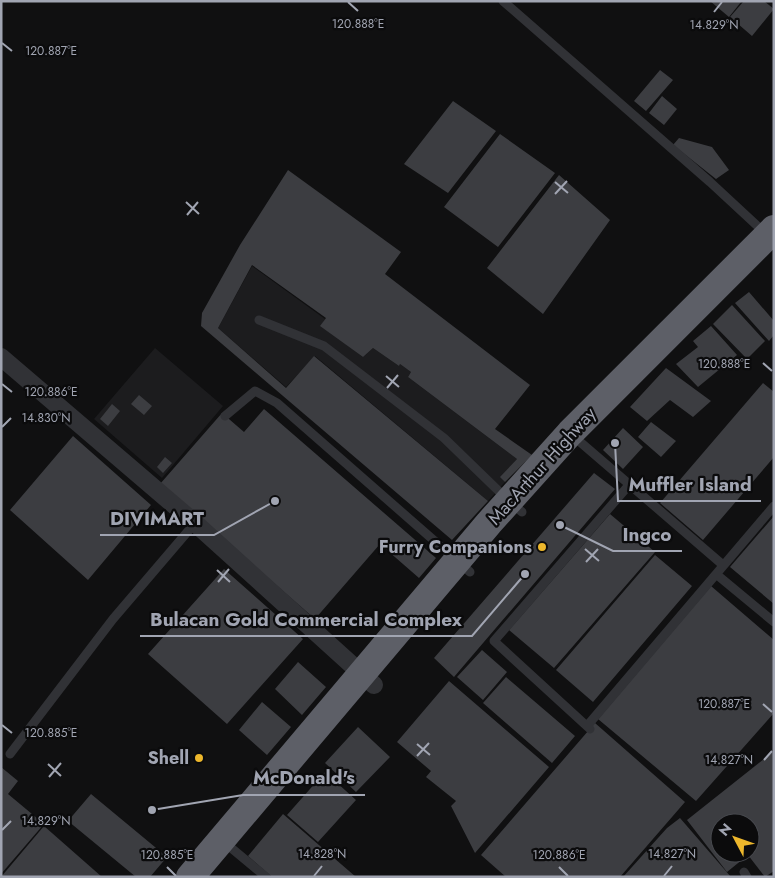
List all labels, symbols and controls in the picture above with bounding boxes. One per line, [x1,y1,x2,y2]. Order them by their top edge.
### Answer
text: 120.888°E [332,15,384,33]
text: 14.829°N [690,16,738,34]
text: 120.887°E [25,42,77,60]
text: 120.888°E [698,355,750,373]
text: 120.886°E [25,383,77,401]
street label: MacArthur Highway [482,401,602,531]
text: 14.830°N [22,409,70,427]
callout: Muffler Island [618,467,761,501]
text: Muffler Island [628,471,752,498]
callout: DIVIMART [100,501,214,535]
text: DIVIMART [110,505,204,532]
callout: Ingco [613,517,682,551]
text: Ingco [622,521,672,548]
place label: Furry Companions [379,534,532,560]
marker: Furry Companions [536,541,548,553]
callout: Bulacan Gold Commercial Complex [140,602,472,636]
text: Bulacan Gold Commercial Complex [150,606,463,633]
text: 120.887°E [698,695,750,713]
text: 120.885°E [25,724,77,742]
place label: Shell [147,745,189,771]
text: 14.827°N [705,751,753,769]
marker: Shell [193,752,205,764]
callout: McDonald's [243,761,365,795]
text: McDonald's [253,764,355,791]
text: 14.829°N [22,812,70,830]
north arrow [710,813,760,863]
text: N [714,819,736,840]
text: 14.828°N [298,845,346,863]
text: 14.827°N [648,845,696,863]
text: 120.885°E [141,846,193,864]
text: 120.886°E [533,846,585,864]

